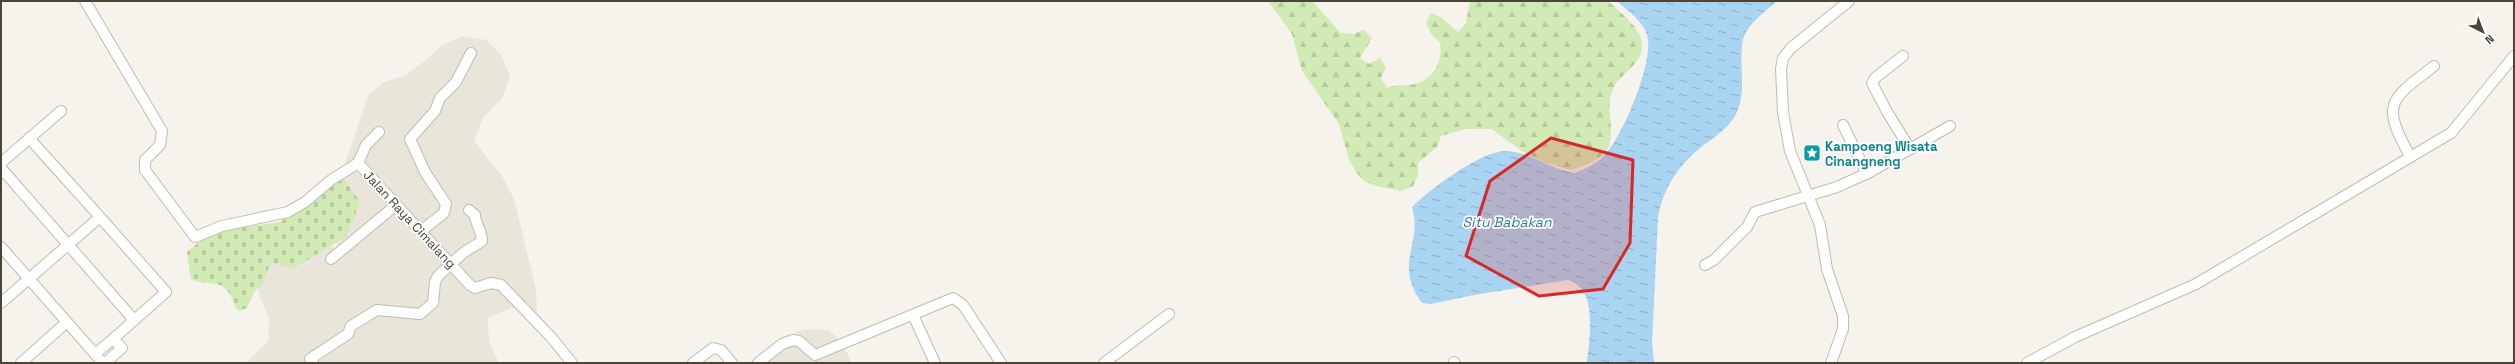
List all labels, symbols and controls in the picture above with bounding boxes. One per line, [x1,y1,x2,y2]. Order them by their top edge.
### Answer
north arrow [2463,12,2503,52]
text: N [2482,32,2497,47]
place label: Kampoeng Wisata Cinangneng [1825,138,1938,170]
place icon: Kampoeng Wisata Cinangneng [1802,143,1822,163]
street label: Jalan Raya Cimalang [360,167,460,272]
water label: Situ Babakan [1463,213,1552,231]

